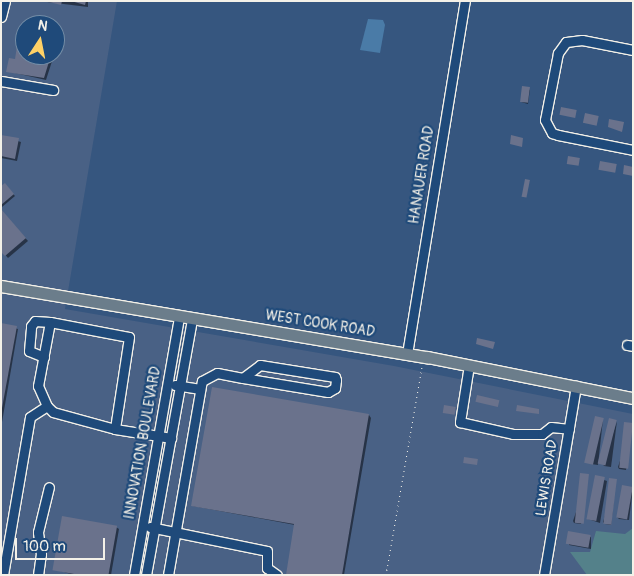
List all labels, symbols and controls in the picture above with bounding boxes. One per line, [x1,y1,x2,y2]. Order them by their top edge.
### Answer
north arrow [15,15,65,65]
text: N [36,17,49,35]
street label: HANAUER ROAD [406,125,438,225]
street label: WEST COOK ROAD [264,307,376,341]
street label: INNOVATION BOULEVARD [121,365,165,521]
street label: LEWIS ROAD [533,439,561,517]
scale bar [18,528,108,560]
text: 100 m [23,537,66,556]

